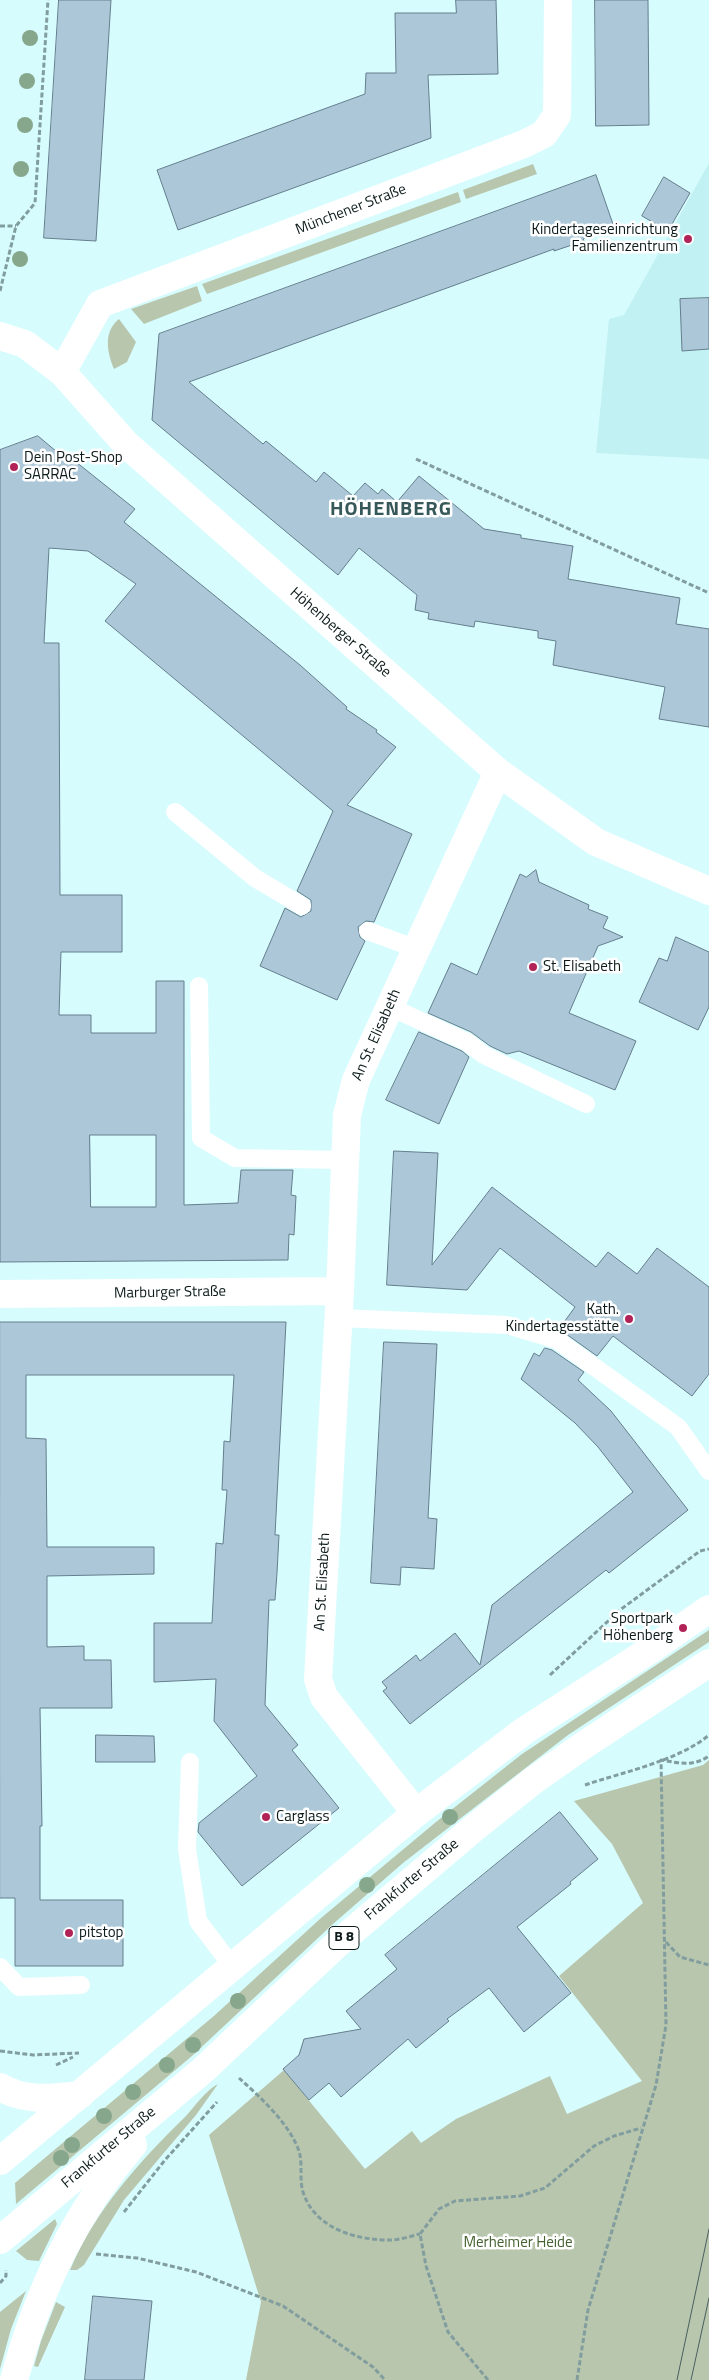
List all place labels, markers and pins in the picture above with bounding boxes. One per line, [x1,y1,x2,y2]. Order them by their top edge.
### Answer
place label: Kindertageseinrichtung Familienzentrum [531,221,678,256]
marker: Kindertageseinrichtung Familienzentrum [682,233,694,245]
place label: Dein Post-Shop SARRAC [24,449,123,484]
marker: Dein Post-Shop SARRAC [8,461,20,473]
place label: St. Elisabeth [543,958,621,976]
marker: St. Elisabeth [527,961,539,973]
place label: Kath. Kindertagesstätte [506,1301,619,1336]
marker: Kath. Kindertagesstätte [623,1313,635,1325]
place label: Sportpark Höhenberg [603,1610,673,1645]
marker: Sportpark Höhenberg [677,1622,689,1634]
place label: Carglass [276,1808,329,1826]
marker: Carglass [260,1811,272,1823]
place label: pitstop [79,1924,124,1942]
marker: pitstop [63,1927,75,1939]

